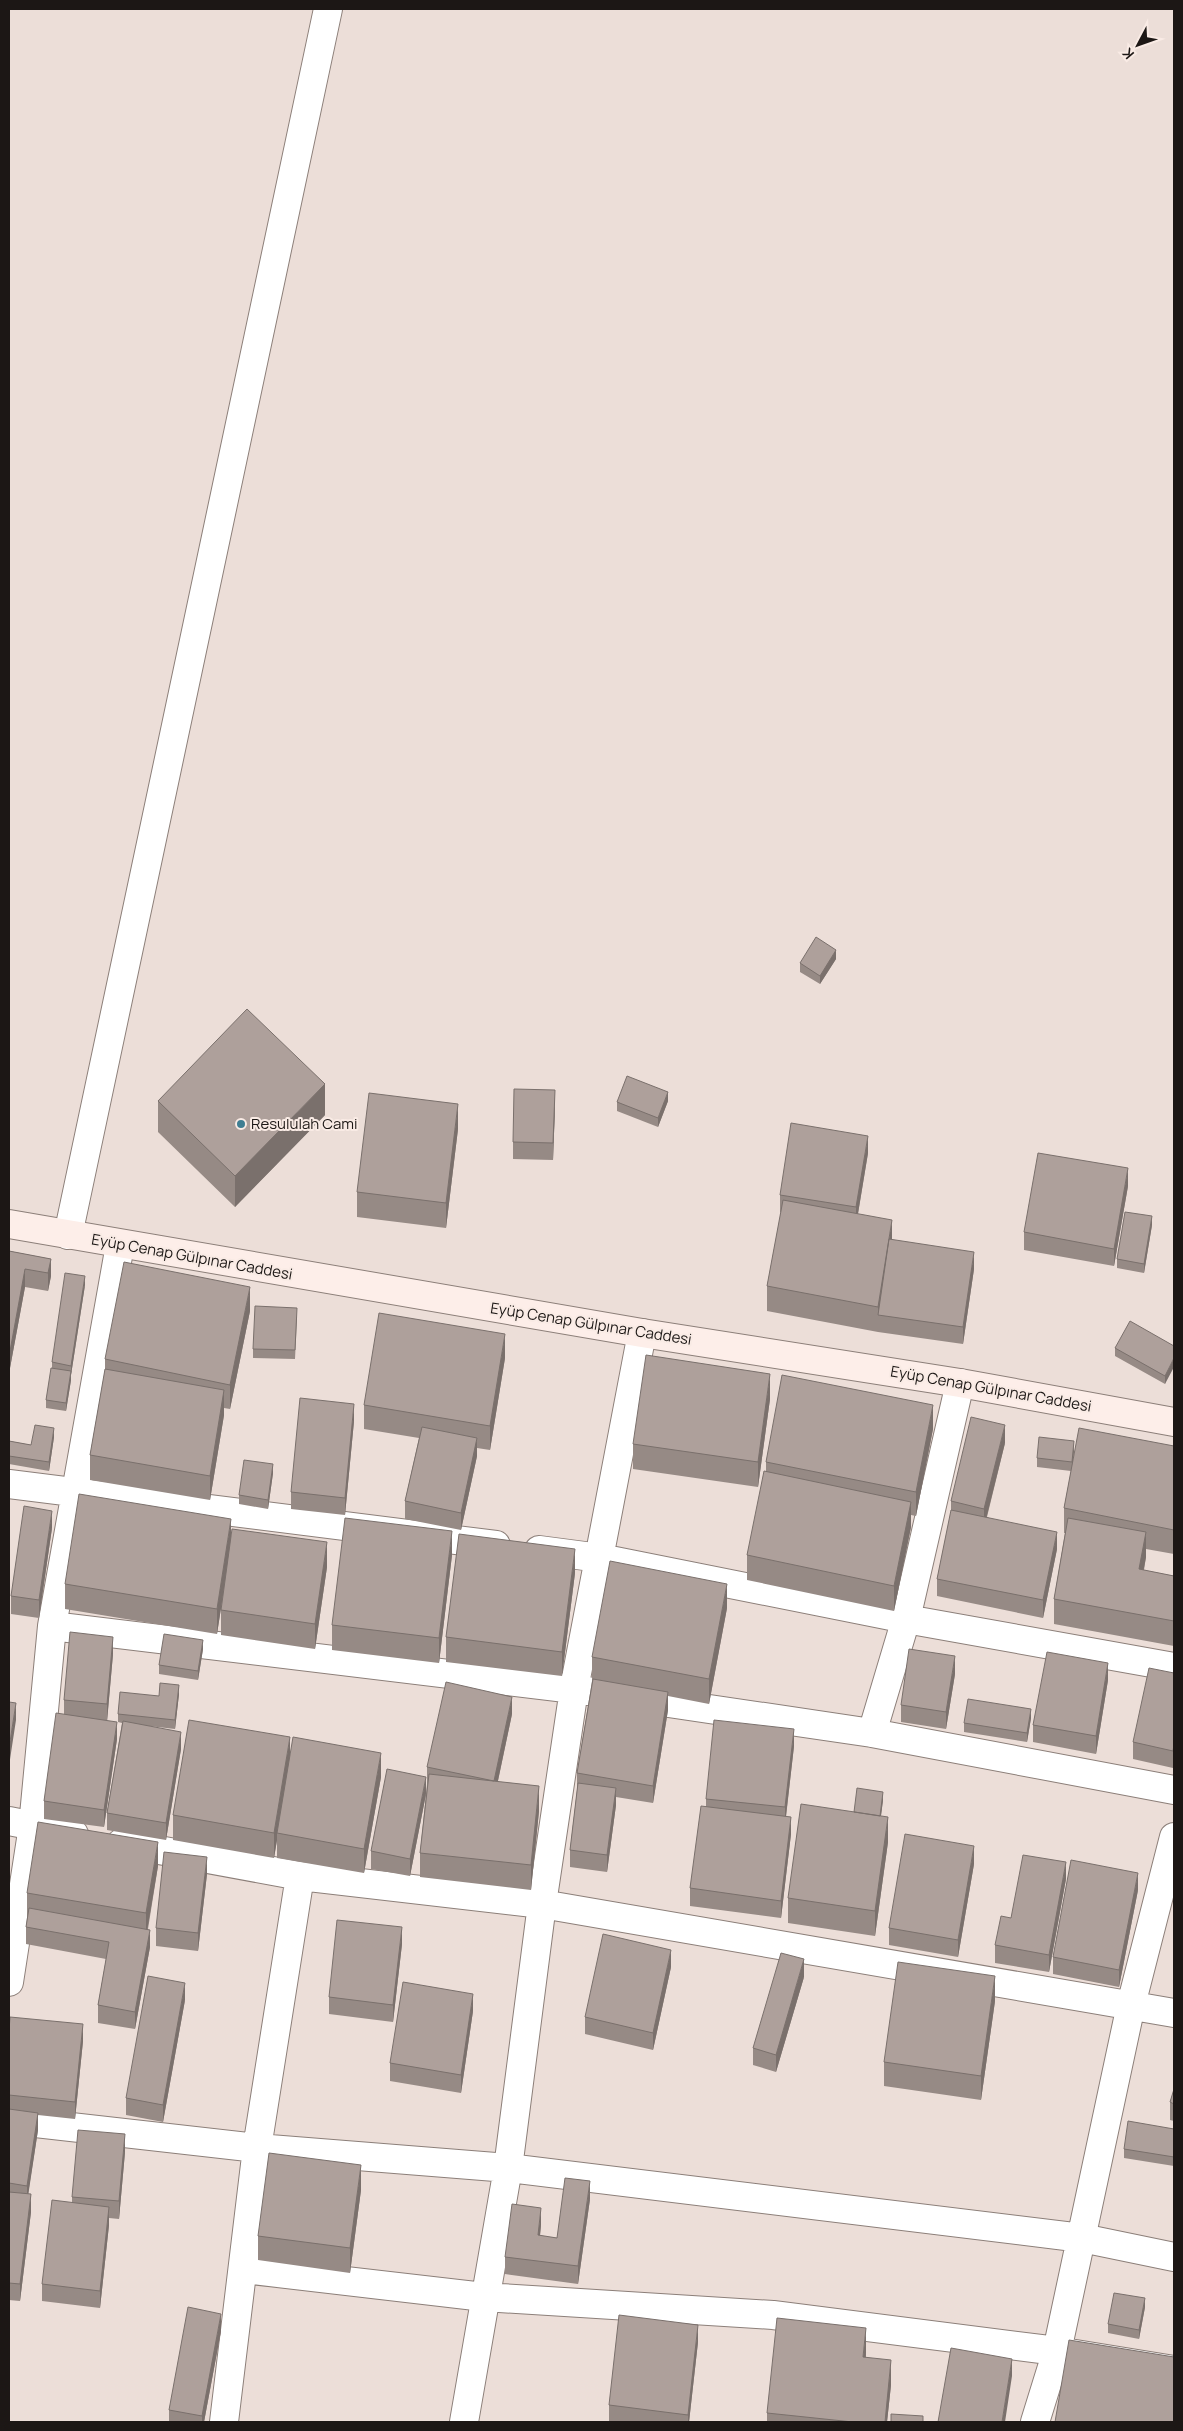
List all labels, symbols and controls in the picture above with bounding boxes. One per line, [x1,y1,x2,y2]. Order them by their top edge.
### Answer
north arrow [1113,20,1163,70]
text: K [1117,43,1138,64]
place label: Resululah Cami [251,1113,357,1134]
marker: Resululah Cami [235,1118,247,1130]
street label: Eyüp Cenap Gülpınar Caddesi [90,1228,294,1285]
street label: Eyüp Cenap Gülpınar Caddesi [489,1297,693,1350]
street label: Eyüp Cenap Gülpınar Caddesi [889,1360,1093,1417]

